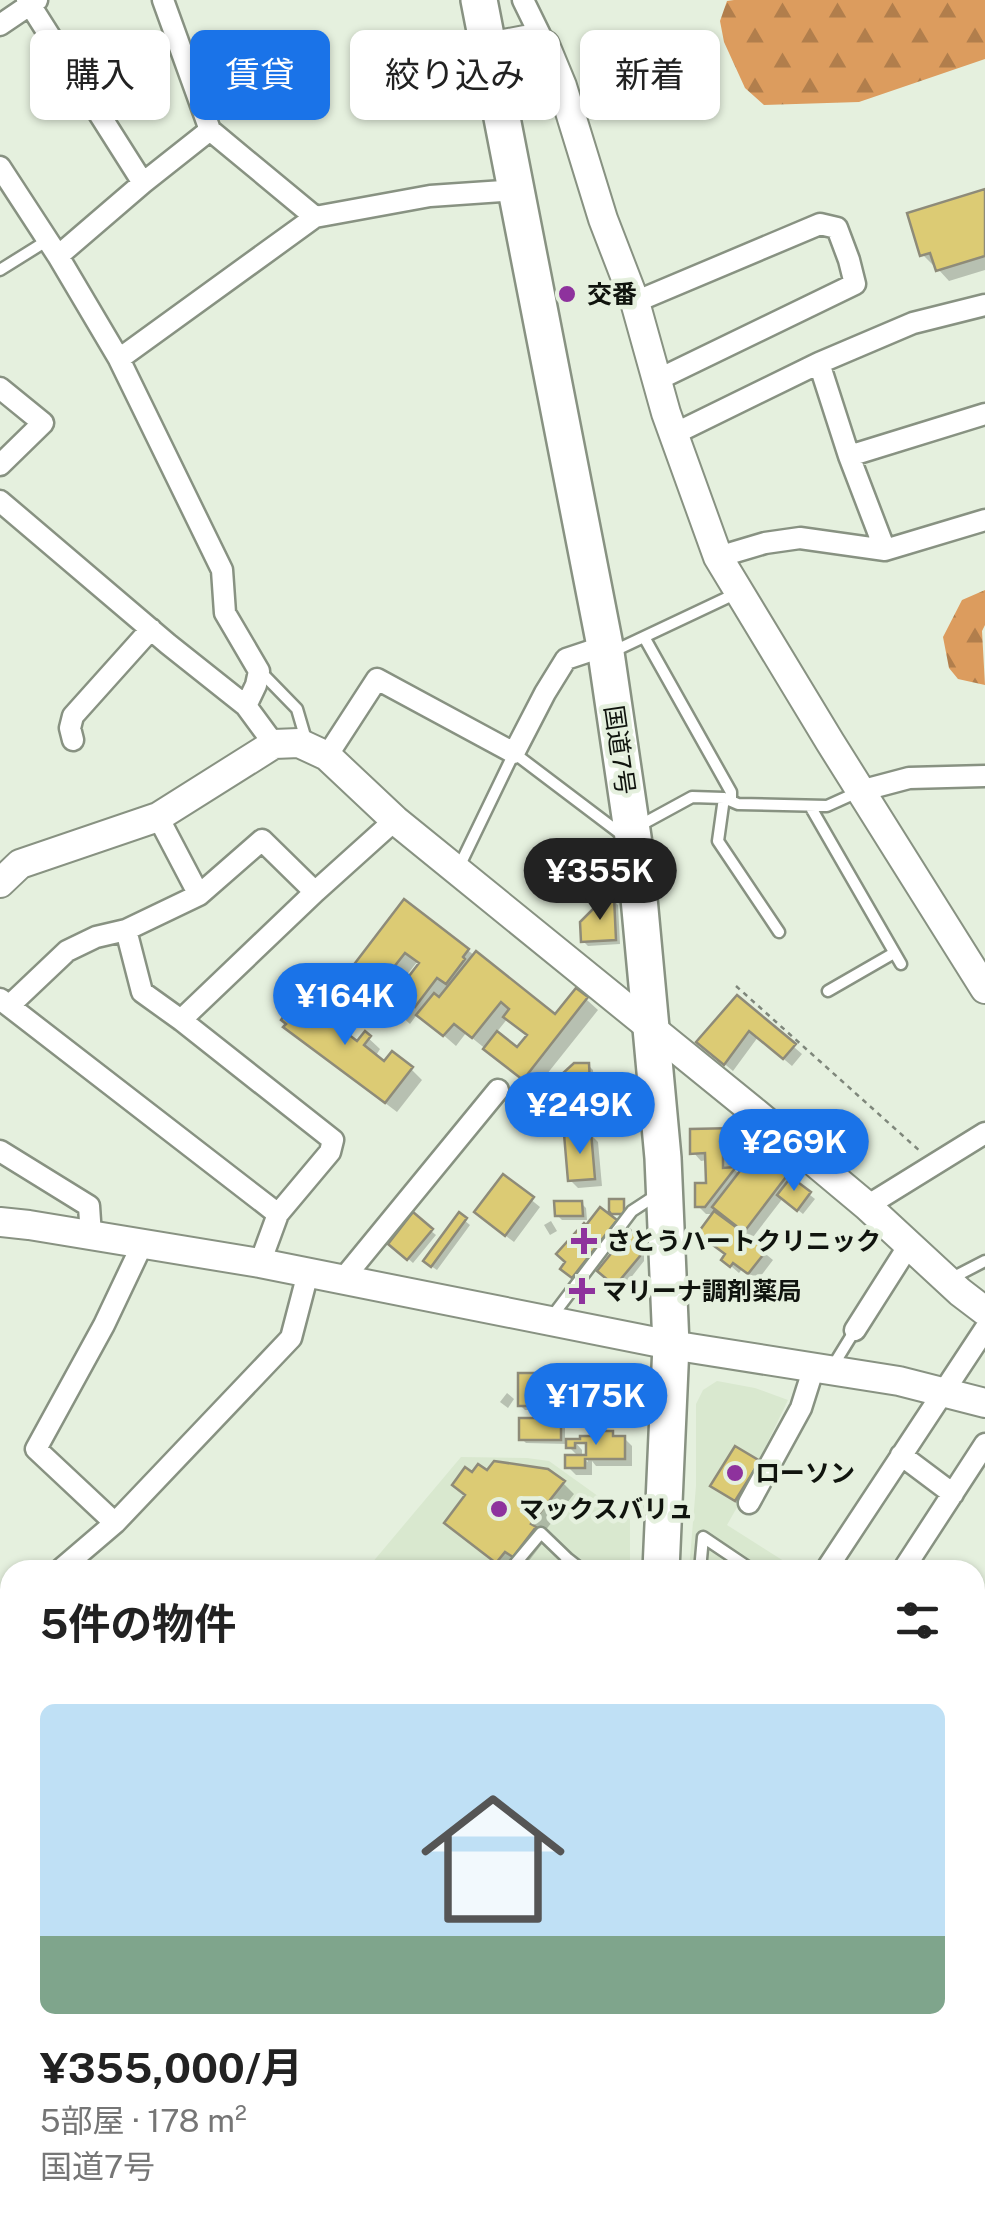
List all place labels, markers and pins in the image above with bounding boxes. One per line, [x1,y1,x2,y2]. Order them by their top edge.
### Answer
place label: 交番 [587,279,637,309]
marker: 交番 [556,283,578,305]
pin: ¥355K [530,838,670,923]
pin: ¥164K [275,963,415,1048]
pin: ¥249K [510,1072,650,1157]
pin: ¥269K [724,1109,864,1194]
place label: さとうハートクリニック [606,1226,881,1256]
marker: さとうハートクリニック [571,1228,597,1254]
place label: マリーナ調剤薬局 [602,1276,802,1306]
marker: マリーナ調剤薬局 [571,1280,593,1302]
pin: ¥175K [526,1363,666,1448]
place label: ローソン [755,1458,855,1488]
marker: ローソン [724,1462,746,1484]
place label: マックスバリュ [519,1494,693,1524]
marker: マックスバリュ [488,1498,510,1520]

